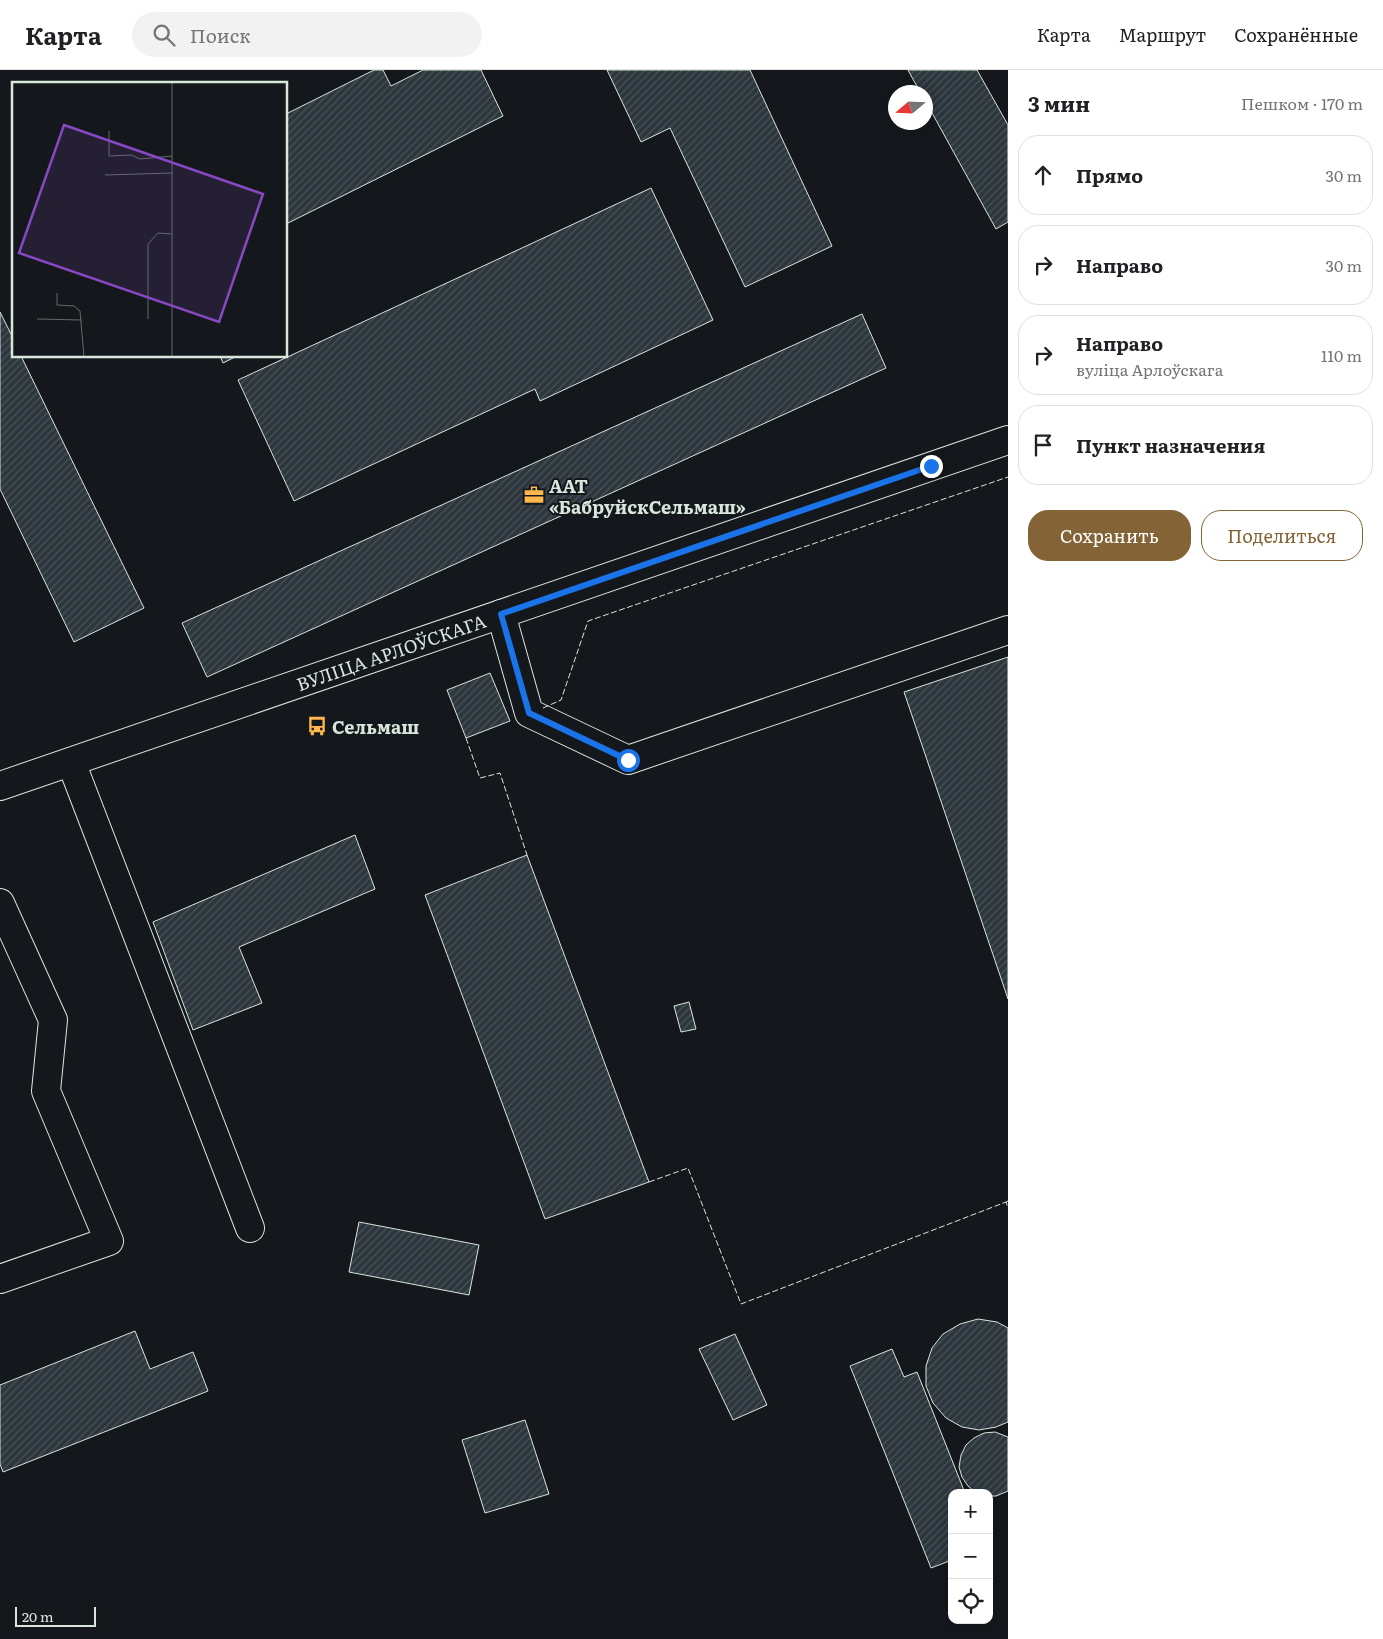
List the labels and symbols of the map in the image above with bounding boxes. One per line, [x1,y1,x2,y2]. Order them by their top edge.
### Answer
inset map [12,82,288,358]
north arrow [888,85,933,130]
route end [920,455,943,478]
place label: ААТ «БабруйскСельмаш» [549,472,746,520]
office icon: ААТ «БабруйскСельмаш» [523,484,545,506]
street label: ВУЛІЦА АРЛОЎСКАГА [293,607,489,697]
place label: Сельмаш [332,713,419,740]
bus stop icon: Сельмаш [306,715,328,737]
route start [617,749,640,772]
scale bar [15,1604,96,1627]

